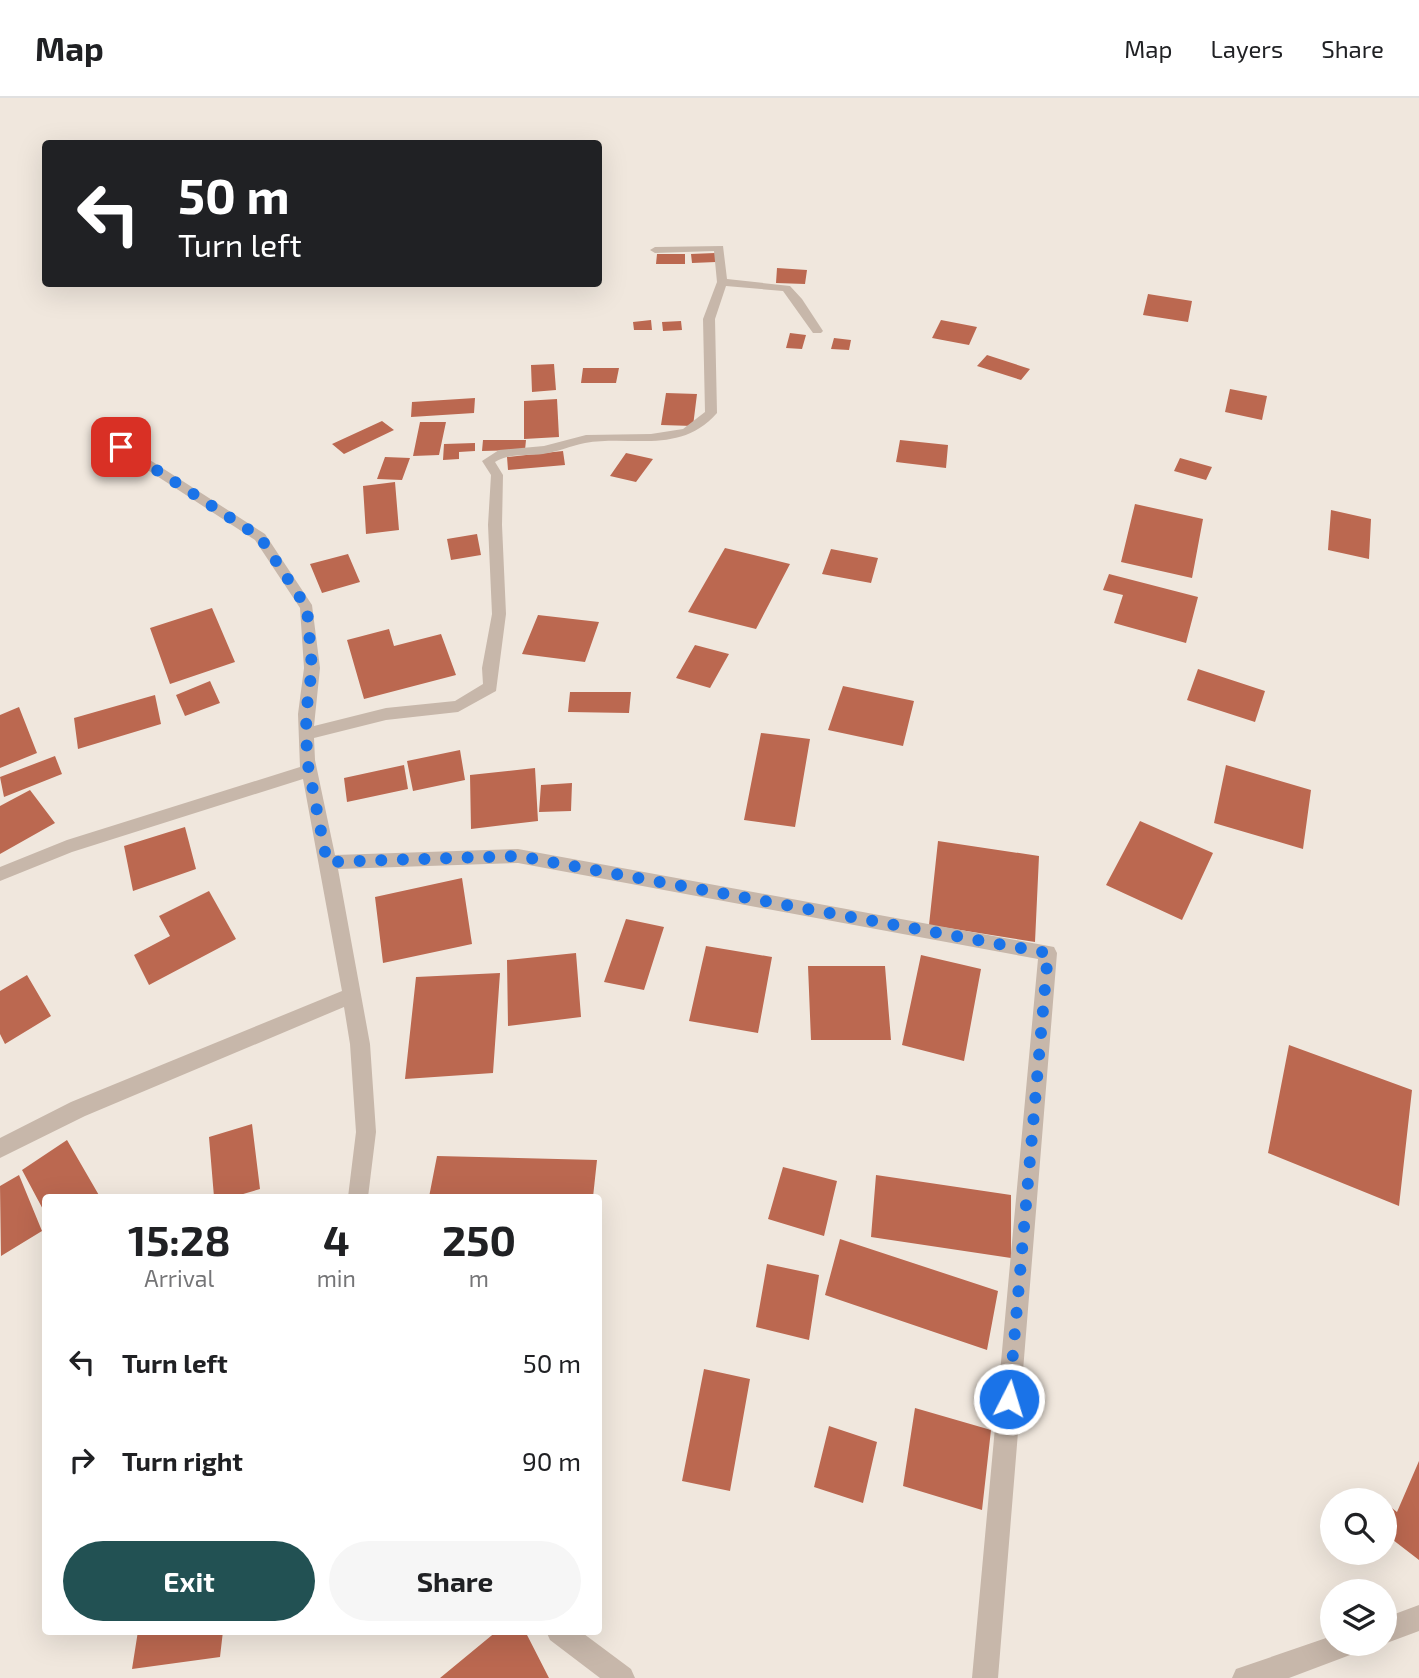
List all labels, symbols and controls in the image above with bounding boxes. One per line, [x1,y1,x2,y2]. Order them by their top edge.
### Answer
text: Map [35,28,104,68]
text: Map [1124,34,1172,63]
text: Layers [1210,34,1283,63]
text: Share [1321,34,1384,63]
text: 50 m [178,165,290,224]
icon: left [63,168,154,259]
text: Turn left [178,225,302,263]
pin [91,417,151,477]
icon: arrive [102,428,140,466]
text: 15:28 [128,1214,231,1264]
text: 4 [323,1214,350,1264]
text: 250 [442,1214,516,1264]
text: Arrival [144,1264,214,1292]
text: min [317,1264,356,1292]
text: m [469,1264,489,1292]
icon: left [63,1343,101,1381]
text: Turn left [122,1347,228,1378]
text: 50 m [523,1347,581,1378]
position arrow [972,1362,1046,1436]
icon: right [63,1441,101,1479]
text: Turn right [122,1445,243,1476]
text: 90 m [522,1445,581,1476]
map controls [1320,1488,1397,1656]
button: search [1320,1488,1397,1565]
button: Exit [63,1541,315,1621]
button: Share [329,1541,581,1621]
button: layers [1320,1579,1397,1656]

